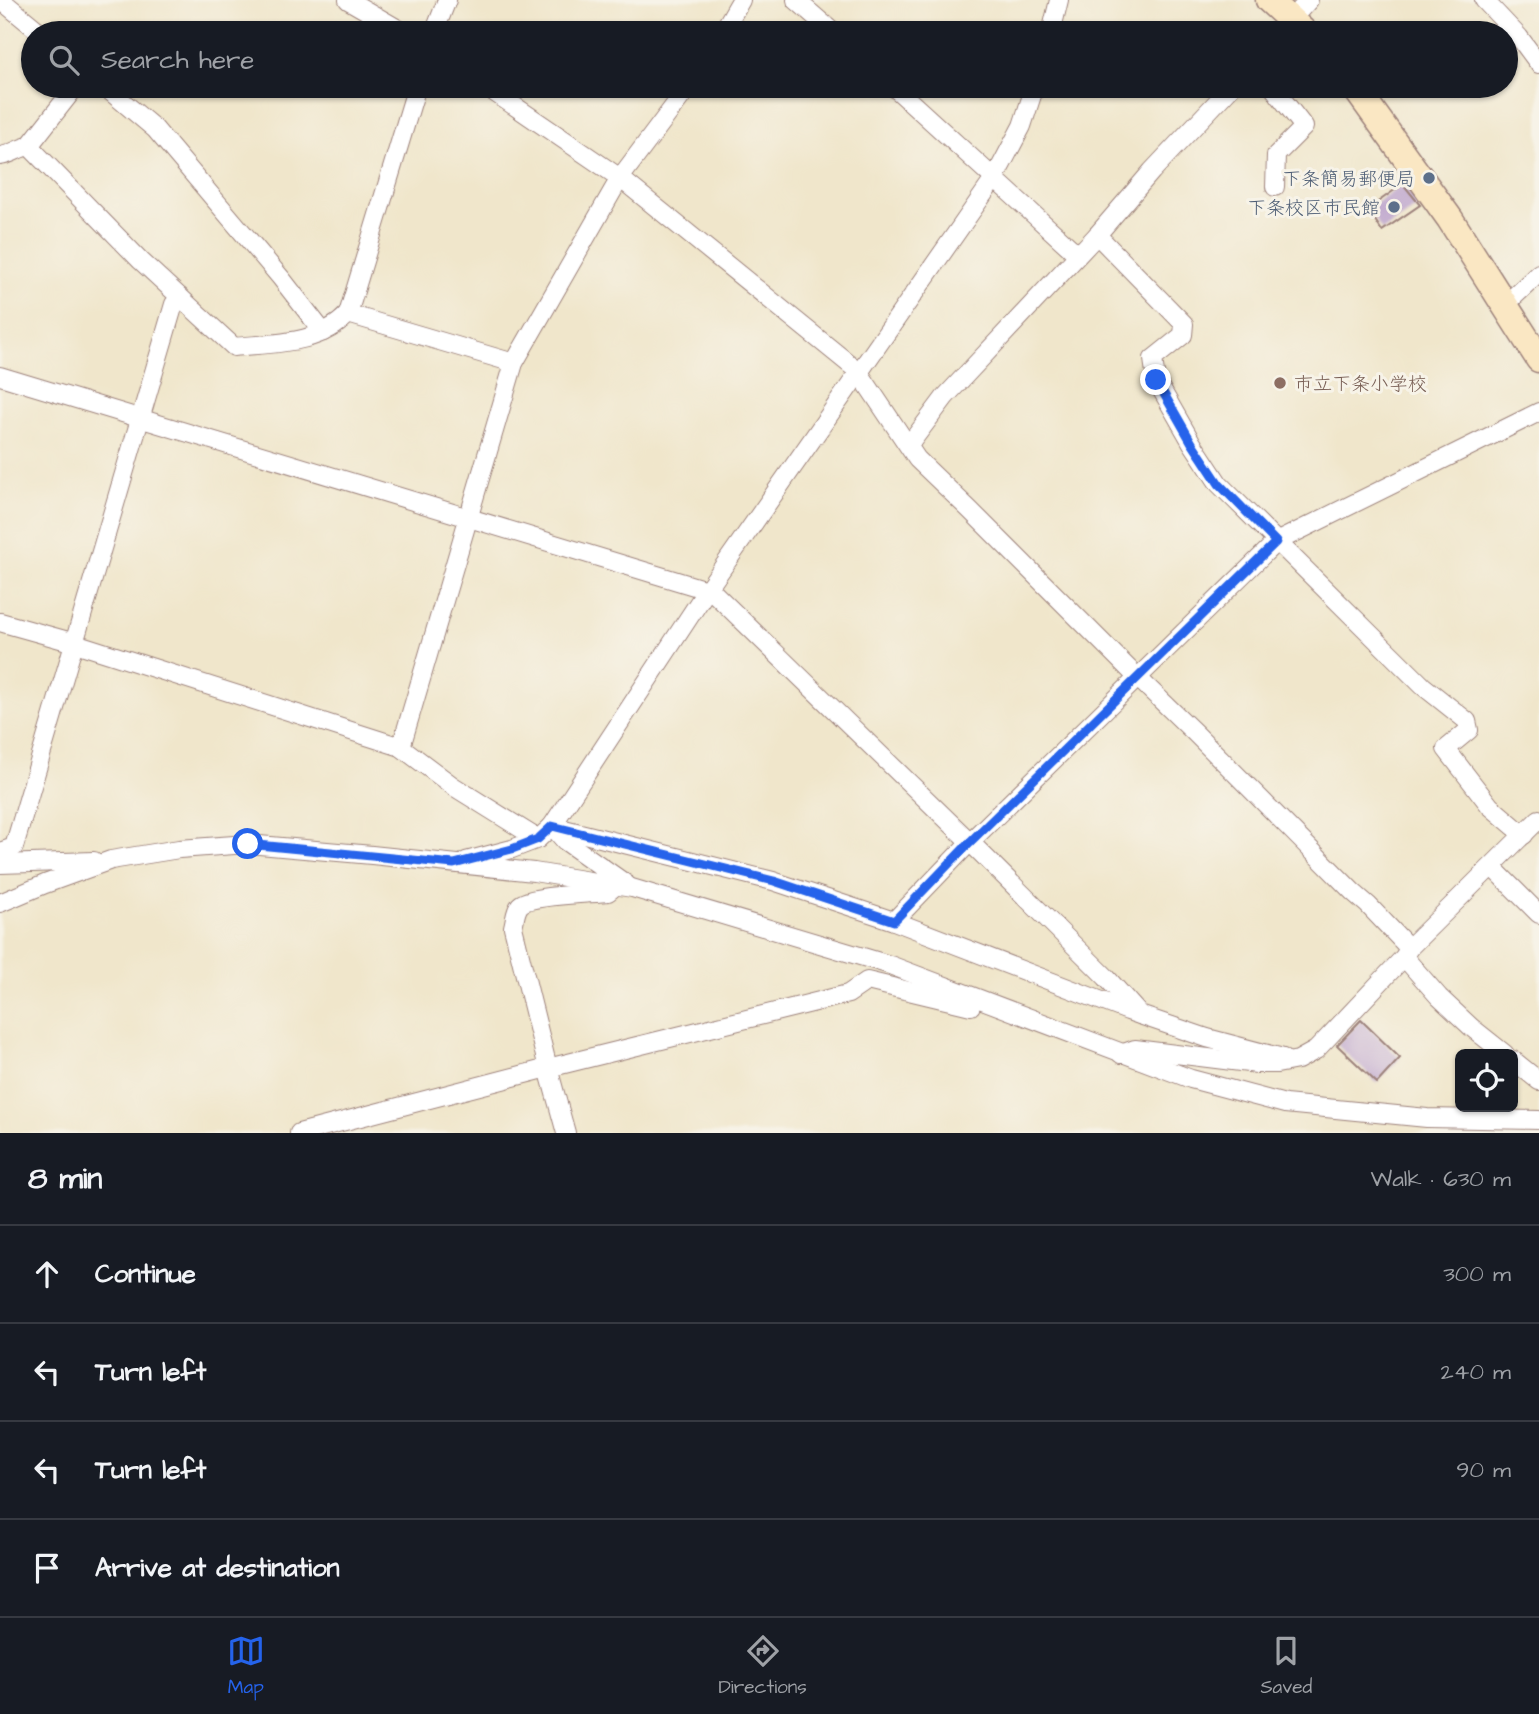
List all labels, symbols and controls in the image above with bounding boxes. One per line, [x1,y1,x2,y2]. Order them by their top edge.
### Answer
search box [21,21,1518,98]
icon: search [45,41,83,79]
text: Search here [101,42,254,78]
place label: 下条簡易郵便局 [1282,166,1415,193]
marker: 下条簡易郵便局 [1421,170,1437,186]
place label: 下条校区市民館 [1247,195,1380,222]
marker: 下条校区市民館 [1386,199,1402,215]
route end [1140,364,1171,395]
place label: 市立下条小学校 [1294,371,1427,398]
marker: 市立下条小学校 [1272,375,1288,391]
route start [232,828,263,859]
map controls [1455,1049,1518,1112]
button: locate [1455,1049,1518,1112]
text: 8 min [28,1158,102,1200]
text: Walk · 630 m [1371,1163,1511,1195]
icon: ahead [28,1255,66,1293]
text: Continue [95,1256,196,1292]
text: 300 m [1443,1258,1511,1290]
icon: left [28,1353,66,1391]
text: Turn left [95,1354,206,1390]
text: 240 m [1441,1356,1511,1388]
icon: left [28,1451,66,1489]
text: Turn left [95,1452,206,1488]
text: 90 m [1456,1454,1511,1486]
icon: arrive [28,1549,66,1587]
text: Arrive at destination [95,1550,340,1586]
tab: Map [227,1632,265,1701]
tab: Directions [718,1632,807,1701]
tab: Saved [1260,1632,1312,1701]

